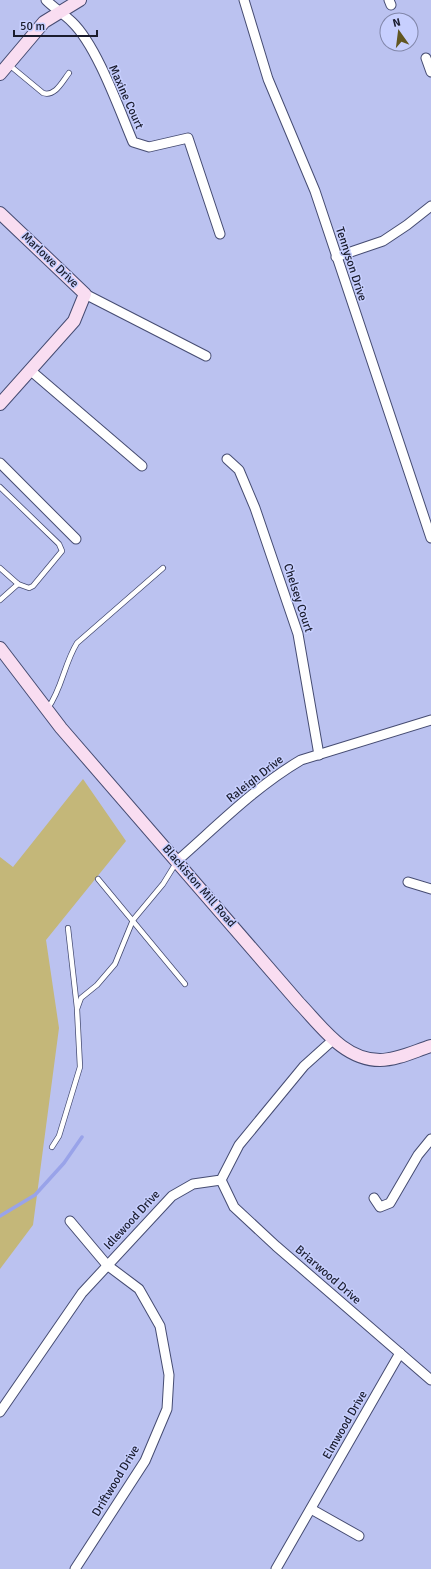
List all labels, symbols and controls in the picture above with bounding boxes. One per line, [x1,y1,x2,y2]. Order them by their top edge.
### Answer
scale bar [14,12,97,38]
north arrow [379,12,419,52]
text: N [391,16,402,30]
text: 50 m [20,19,45,34]
street label: Maxine Court [105,63,147,131]
street label: Tennyson Drive [332,225,370,303]
street label: Marlowe Drive [18,229,82,291]
street label: Chelsey Court [280,562,316,634]
street label: Raleigh Drive [224,752,286,806]
street label: Blackiston Mill Road [159,842,239,930]
street label: Idlewood Drive [101,1187,163,1253]
street label: Briarwood Drive [292,1242,364,1308]
street label: Elmwood Drive [319,1388,371,1462]
street label: Driftwood Drive [89,1443,143,1519]

